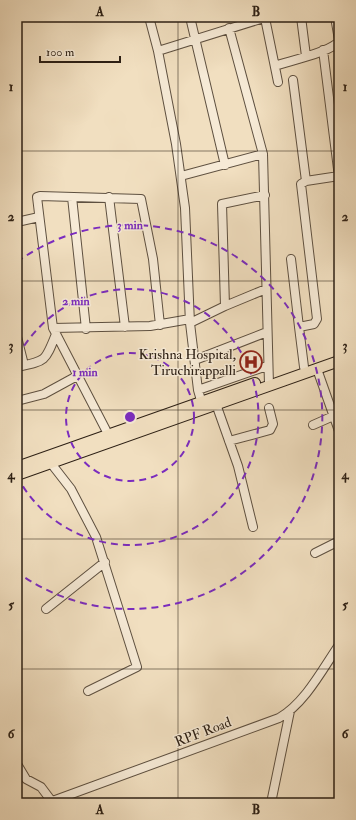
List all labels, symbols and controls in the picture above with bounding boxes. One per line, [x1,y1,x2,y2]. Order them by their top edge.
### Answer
text: A [95,4,105,20]
text: B [252,4,260,20]
scale bar [40,38,120,64]
text: 100 m [46,45,75,60]
text: 1 [9,79,14,95]
text: 1 [343,79,348,95]
text: 2 [8,209,15,225]
text: 2 [342,209,349,225]
text: 3 min [117,218,144,233]
text: 2 min [62,294,90,309]
text: 3 [9,338,14,354]
text: 3 [343,338,348,354]
place label: Krishna Hospital, Tiruchirappalli [139,346,236,380]
hospital icon: Krishna Hospital, Tiruchirappalli [238,349,264,375]
text: 1 min [72,365,99,380]
centre of rings [123,410,137,424]
text: 4 [6,467,15,483]
text: 4 [340,467,349,483]
text: 5 [8,597,14,613]
text: 5 [342,597,348,613]
street label: RPF Road [172,713,234,751]
text: 6 [8,726,16,742]
text: 6 [342,726,350,742]
text: A [95,802,105,818]
text: B [252,802,260,818]

